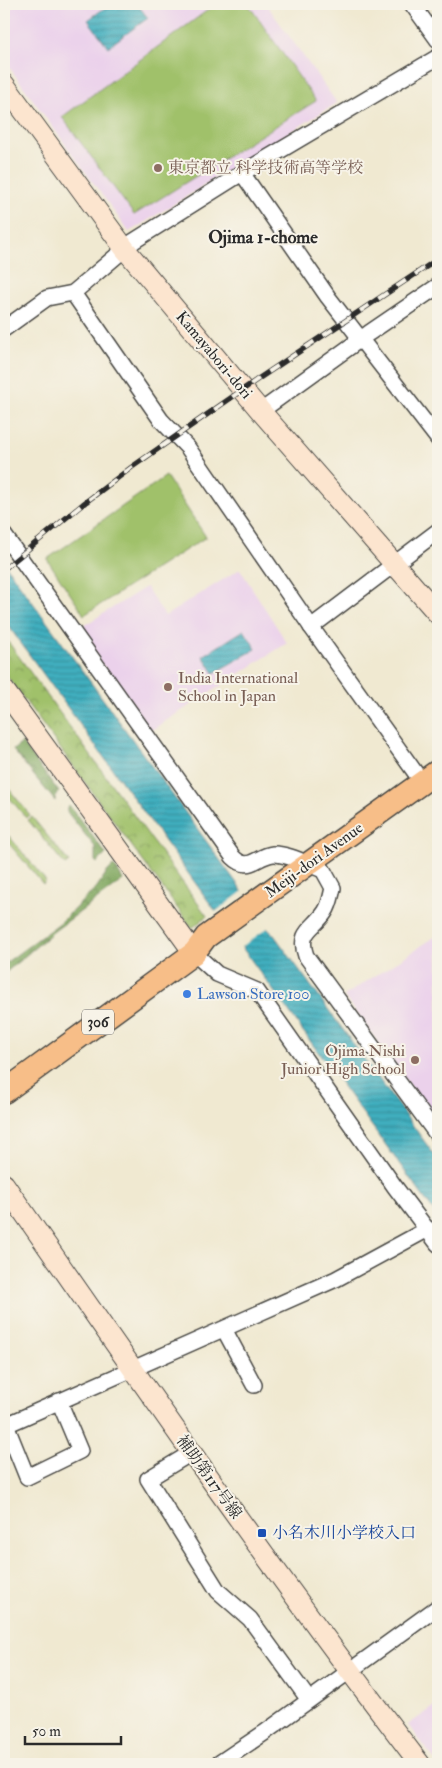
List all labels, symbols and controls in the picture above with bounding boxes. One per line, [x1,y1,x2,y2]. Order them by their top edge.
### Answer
place label: 東京都立 科学技術高等学校 [168,158,363,178]
marker: 東京都立 科学技術高等学校 [152,162,164,174]
district label: Ojima 1-chome [208,226,318,249]
street label: Kamayabori-dori [171,307,257,403]
place label: India International School in Japan [178,668,298,707]
marker: India International School in Japan [162,681,174,693]
street label: Meiji-dori Avenue [261,818,367,902]
place label: Lawson Store 100 [197,984,309,1004]
marker: Lawson Store 100 [181,988,193,1000]
road number: 306 [82,1010,114,1034]
place label: Ojima Nishi Junior High School [280,1041,405,1080]
marker: Ojima Nishi Junior High School [409,1054,421,1066]
street label: 補助第117号線 [172,1431,246,1523]
place label: 小名木川小学校入口 [272,1523,416,1543]
marker: 小名木川小学校入口 [256,1527,268,1539]
scale bar [25,1713,121,1745]
text: 50 m [32,1722,61,1741]

